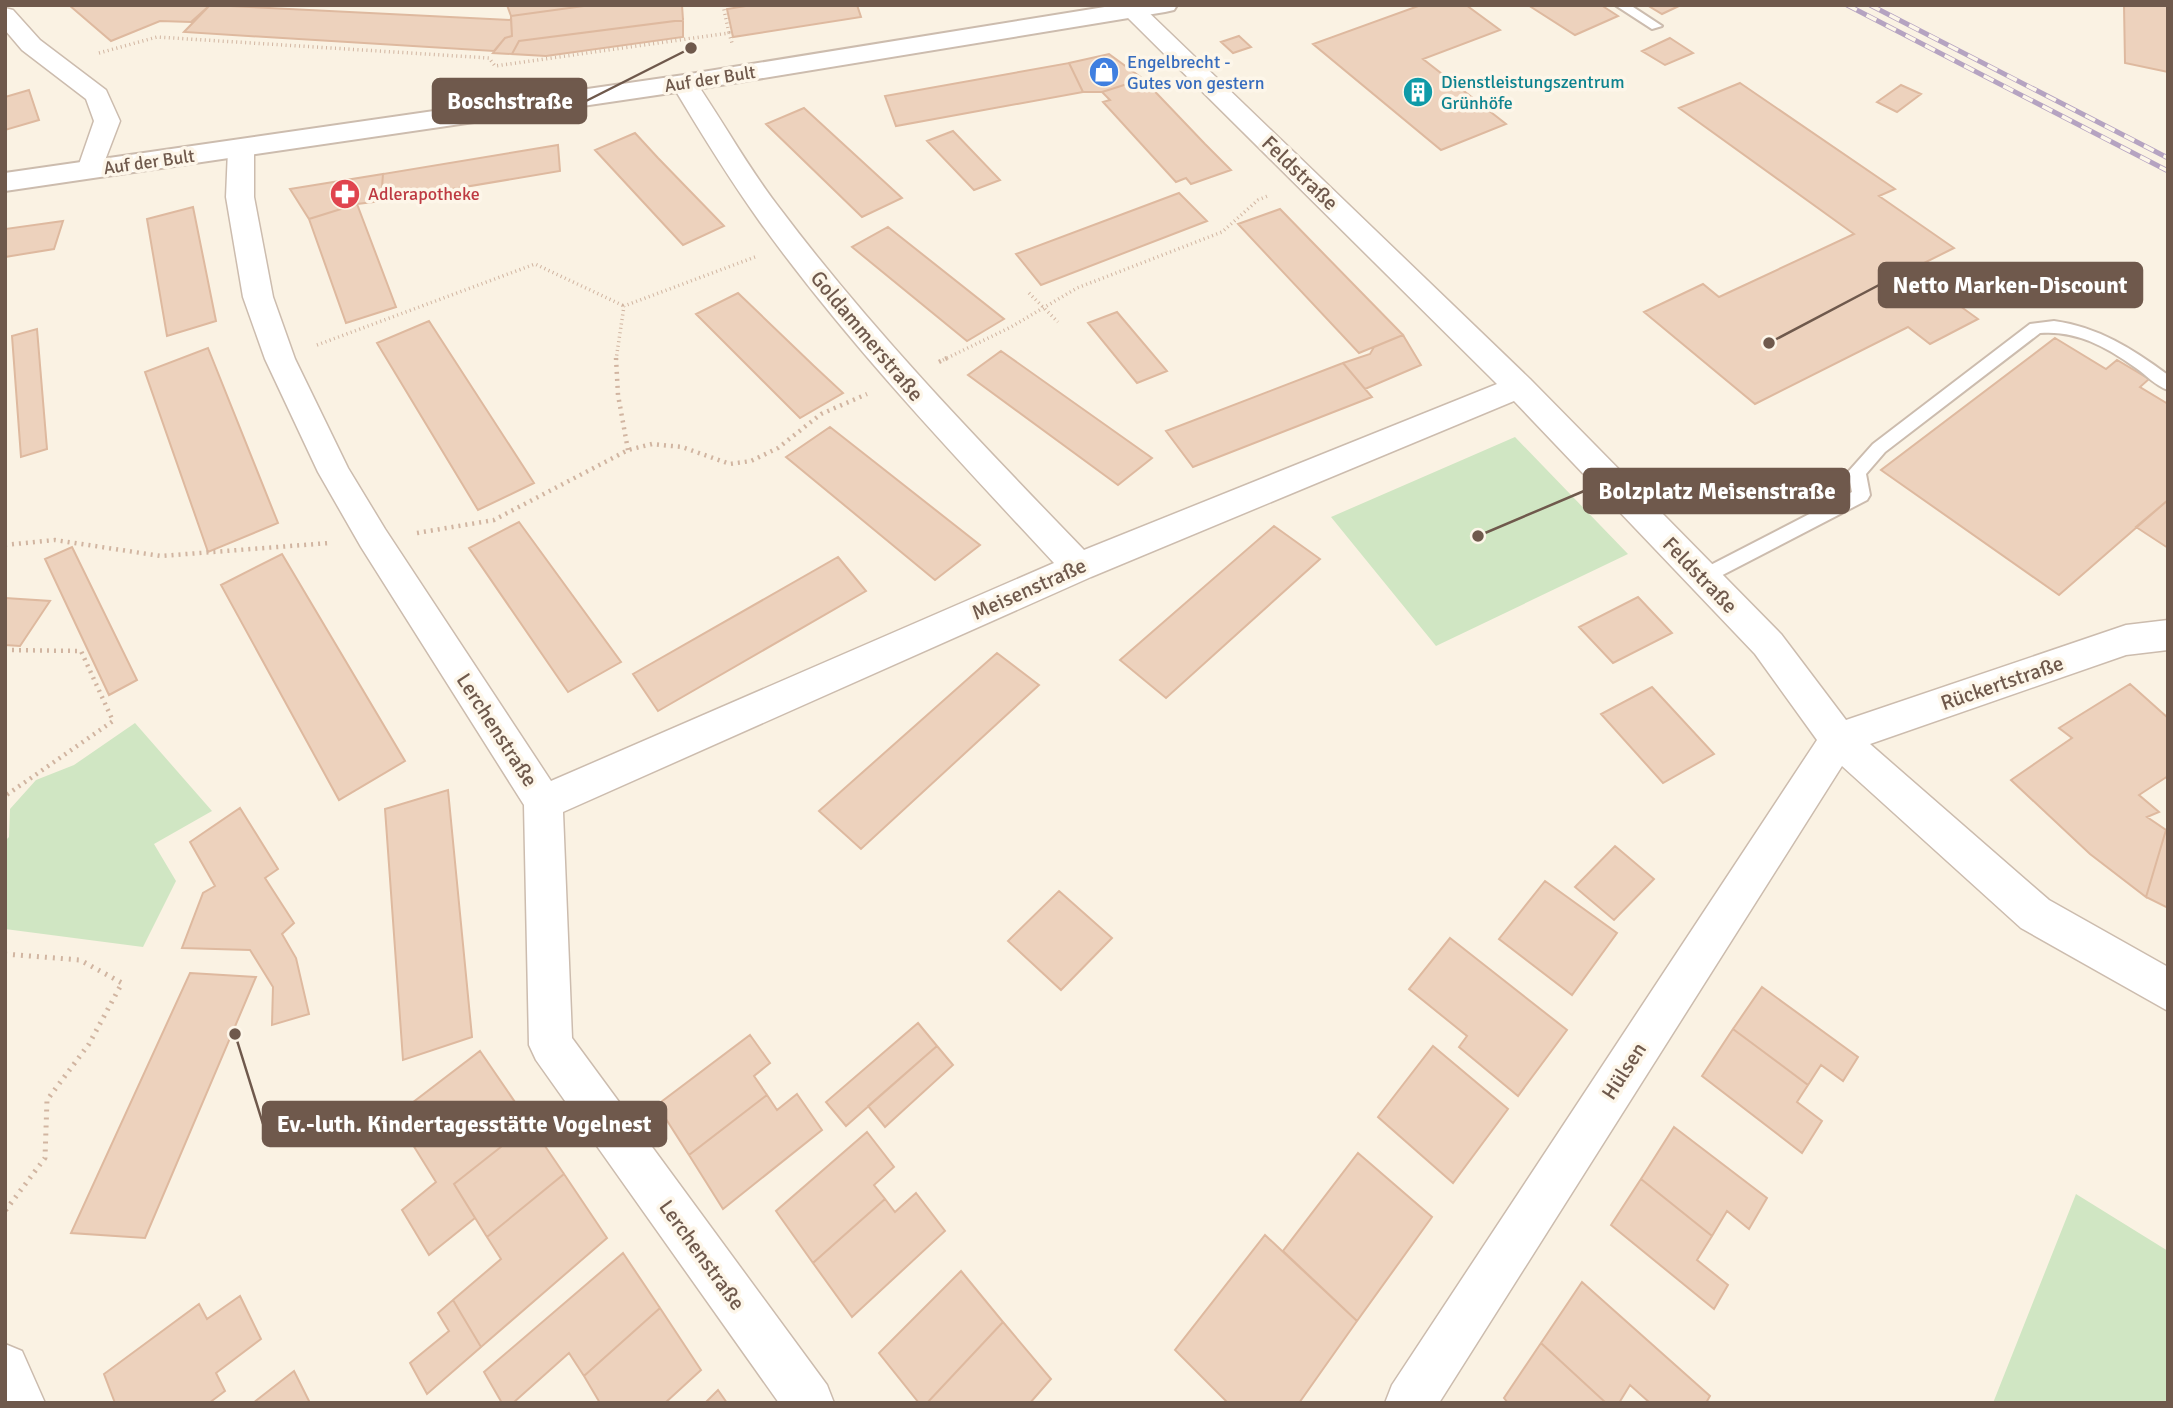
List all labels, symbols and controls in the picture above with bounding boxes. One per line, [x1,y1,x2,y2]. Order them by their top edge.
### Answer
place label: Engelbrecht - Gutes von gestern [1127,51,1264,94]
shop icon: Engelbrecht - Gutes von gestern [1087,55,1121,89]
street label: Auf der Bult [663,61,757,97]
place label: Dienstleistungszentrum Grünhöfe [1441,71,1624,114]
building icon: Dienstleistungszentrum Grünhöfe [1401,75,1435,109]
callout: Boschstraße [433,79,586,123]
text: Boschstraße [447,87,573,116]
street label: Feldstraße [1256,130,1344,216]
street label: Auf der Bult [102,145,196,179]
pharmacy icon: Adlerapotheke [328,177,362,211]
place label: Adlerapotheke [368,183,480,205]
callout: Netto Marken-Discount [1879,263,2142,307]
street label: Goldammerstraße [805,265,929,407]
text: Netto Marken-Discount [1893,271,2128,300]
callout: Bolzplatz Meisenstraße [1584,469,1849,513]
text: Bolzplatz Meisenstraße [1598,477,1836,506]
street label: Feldstraße [1657,531,1743,619]
street label: Meisenstraße [968,552,1090,626]
street label: Rückertstraße [1937,650,2067,716]
street label: Lerchenstraße [451,668,543,792]
street label: Hülsen [1596,1038,1652,1104]
callout: Ev.-luth. Kindertagesstätte Vogelnest [263,1102,666,1146]
text: Ev.-luth. Kindertagesstätte Vogelnest [277,1110,652,1139]
street label: Lerchenstraße [653,1195,751,1315]

